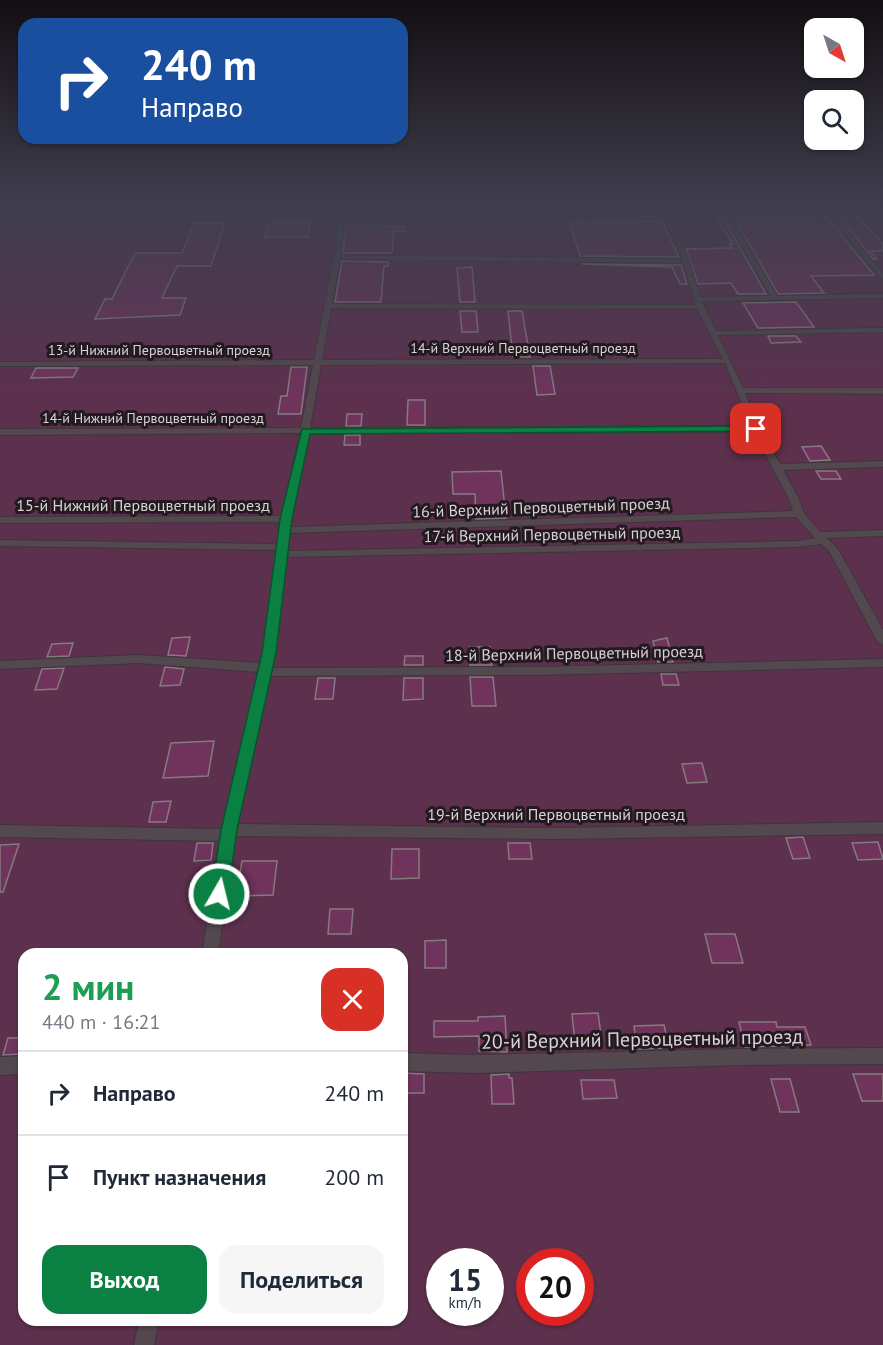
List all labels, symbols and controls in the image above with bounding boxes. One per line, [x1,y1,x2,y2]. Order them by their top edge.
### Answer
north arrow [804,18,864,78]
map controls [804,18,864,150]
text: 240 m [141,37,257,92]
icon: right [42,42,120,120]
text: Направо [141,90,243,124]
button: search [804,90,864,150]
street label: 14-й Верхний Первоцветный проезд [410,339,636,357]
street label: 13-й Нижний Первоцветный проезд [48,341,270,359]
pin [730,403,781,454]
street label: 14-й Нижний Первоцветный проезд [42,409,264,427]
icon: arrive [739,412,772,445]
street label: 16-й Верхний Первоцветный проезд [412,492,670,521]
street label: 15-й Нижний Первоцветный проезд [16,495,270,515]
street label: 17-й Верхний Первоцветный проезд [424,522,681,546]
street label: 18-й Верхний Первоцветный проезд [445,641,703,665]
street label: 19-й Верхний Первоцветный проезд [427,804,685,824]
position arrow [187,862,251,926]
text: 2 мин [42,963,134,1010]
button: close [321,968,384,1031]
text: 440 m · 16:21 [42,1009,160,1035]
street label: 20-й Верхний Первоцветный проезд [481,1023,803,1055]
icon: right [42,1077,75,1110]
text: Направо [93,1079,176,1107]
text: 240 m [324,1079,384,1107]
icon: arrive [42,1161,75,1194]
text: Пункт назначения [93,1163,266,1191]
text: 200 m [324,1163,384,1191]
button: Выход [42,1245,207,1314]
button: Поделиться [219,1245,384,1314]
speed limit sign: 20 [516,1248,594,1326]
text: 15 [448,1260,482,1299]
text: km/h [449,1293,481,1312]

